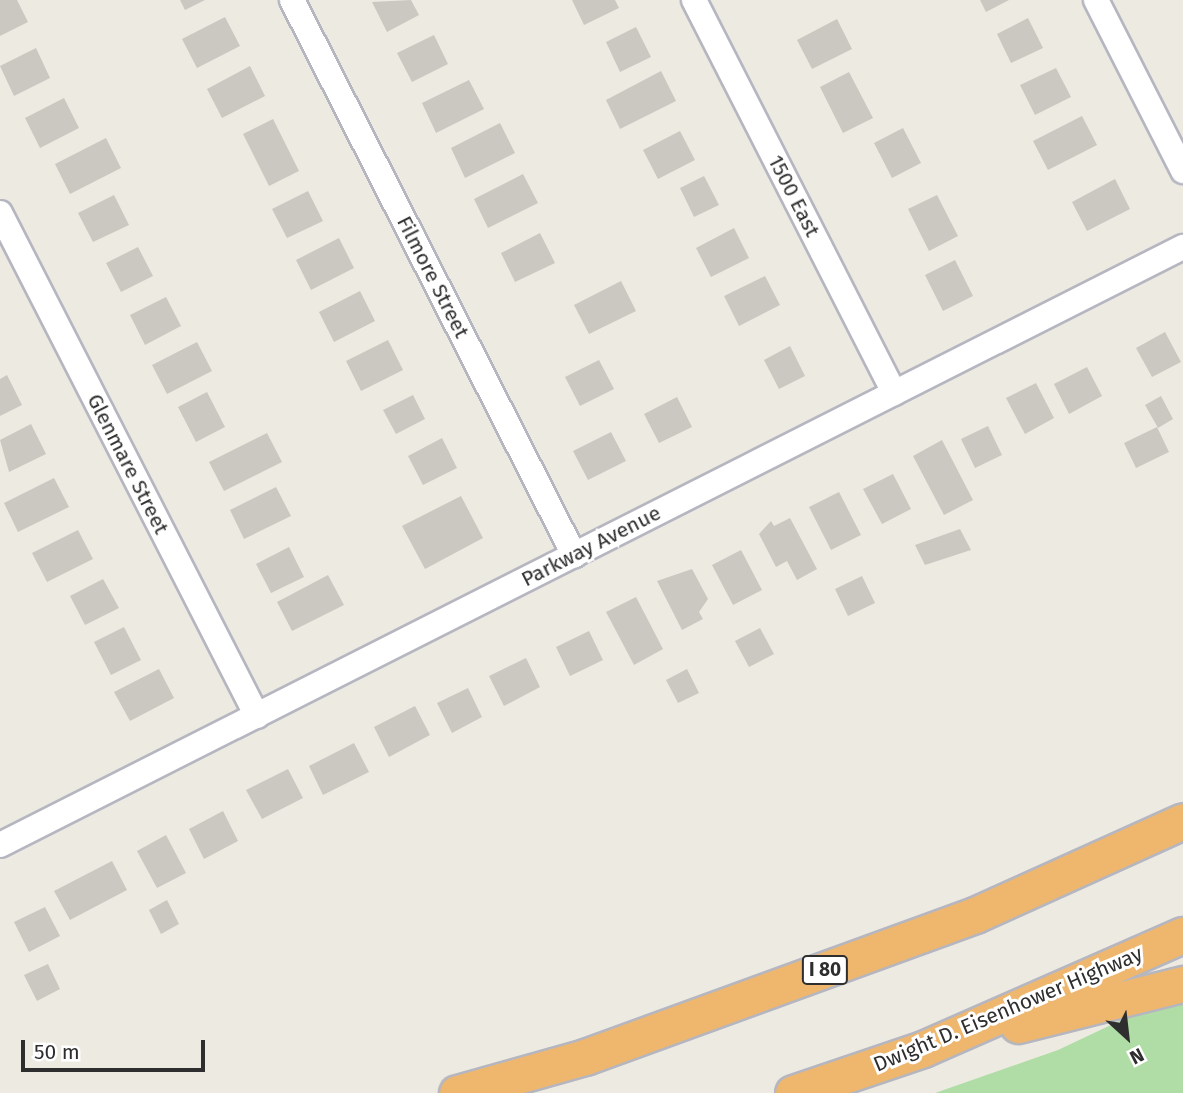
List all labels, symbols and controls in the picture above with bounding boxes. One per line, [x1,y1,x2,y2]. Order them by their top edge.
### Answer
street label: 1500 East [763,151,825,241]
street label: Filmore Street [391,212,475,342]
street label: Glenmare Street [82,390,174,538]
street label: Parkway Avenue [517,500,665,592]
street label: Dwight D. Eisenhower Highway [870,941,1146,1077]
road number: I 80 [800,954,850,986]
north arrow [1092,1002,1162,1072]
scale bar [24,1026,208,1070]
text: 50 m [34,1039,80,1065]
text: N [1126,1043,1148,1069]

